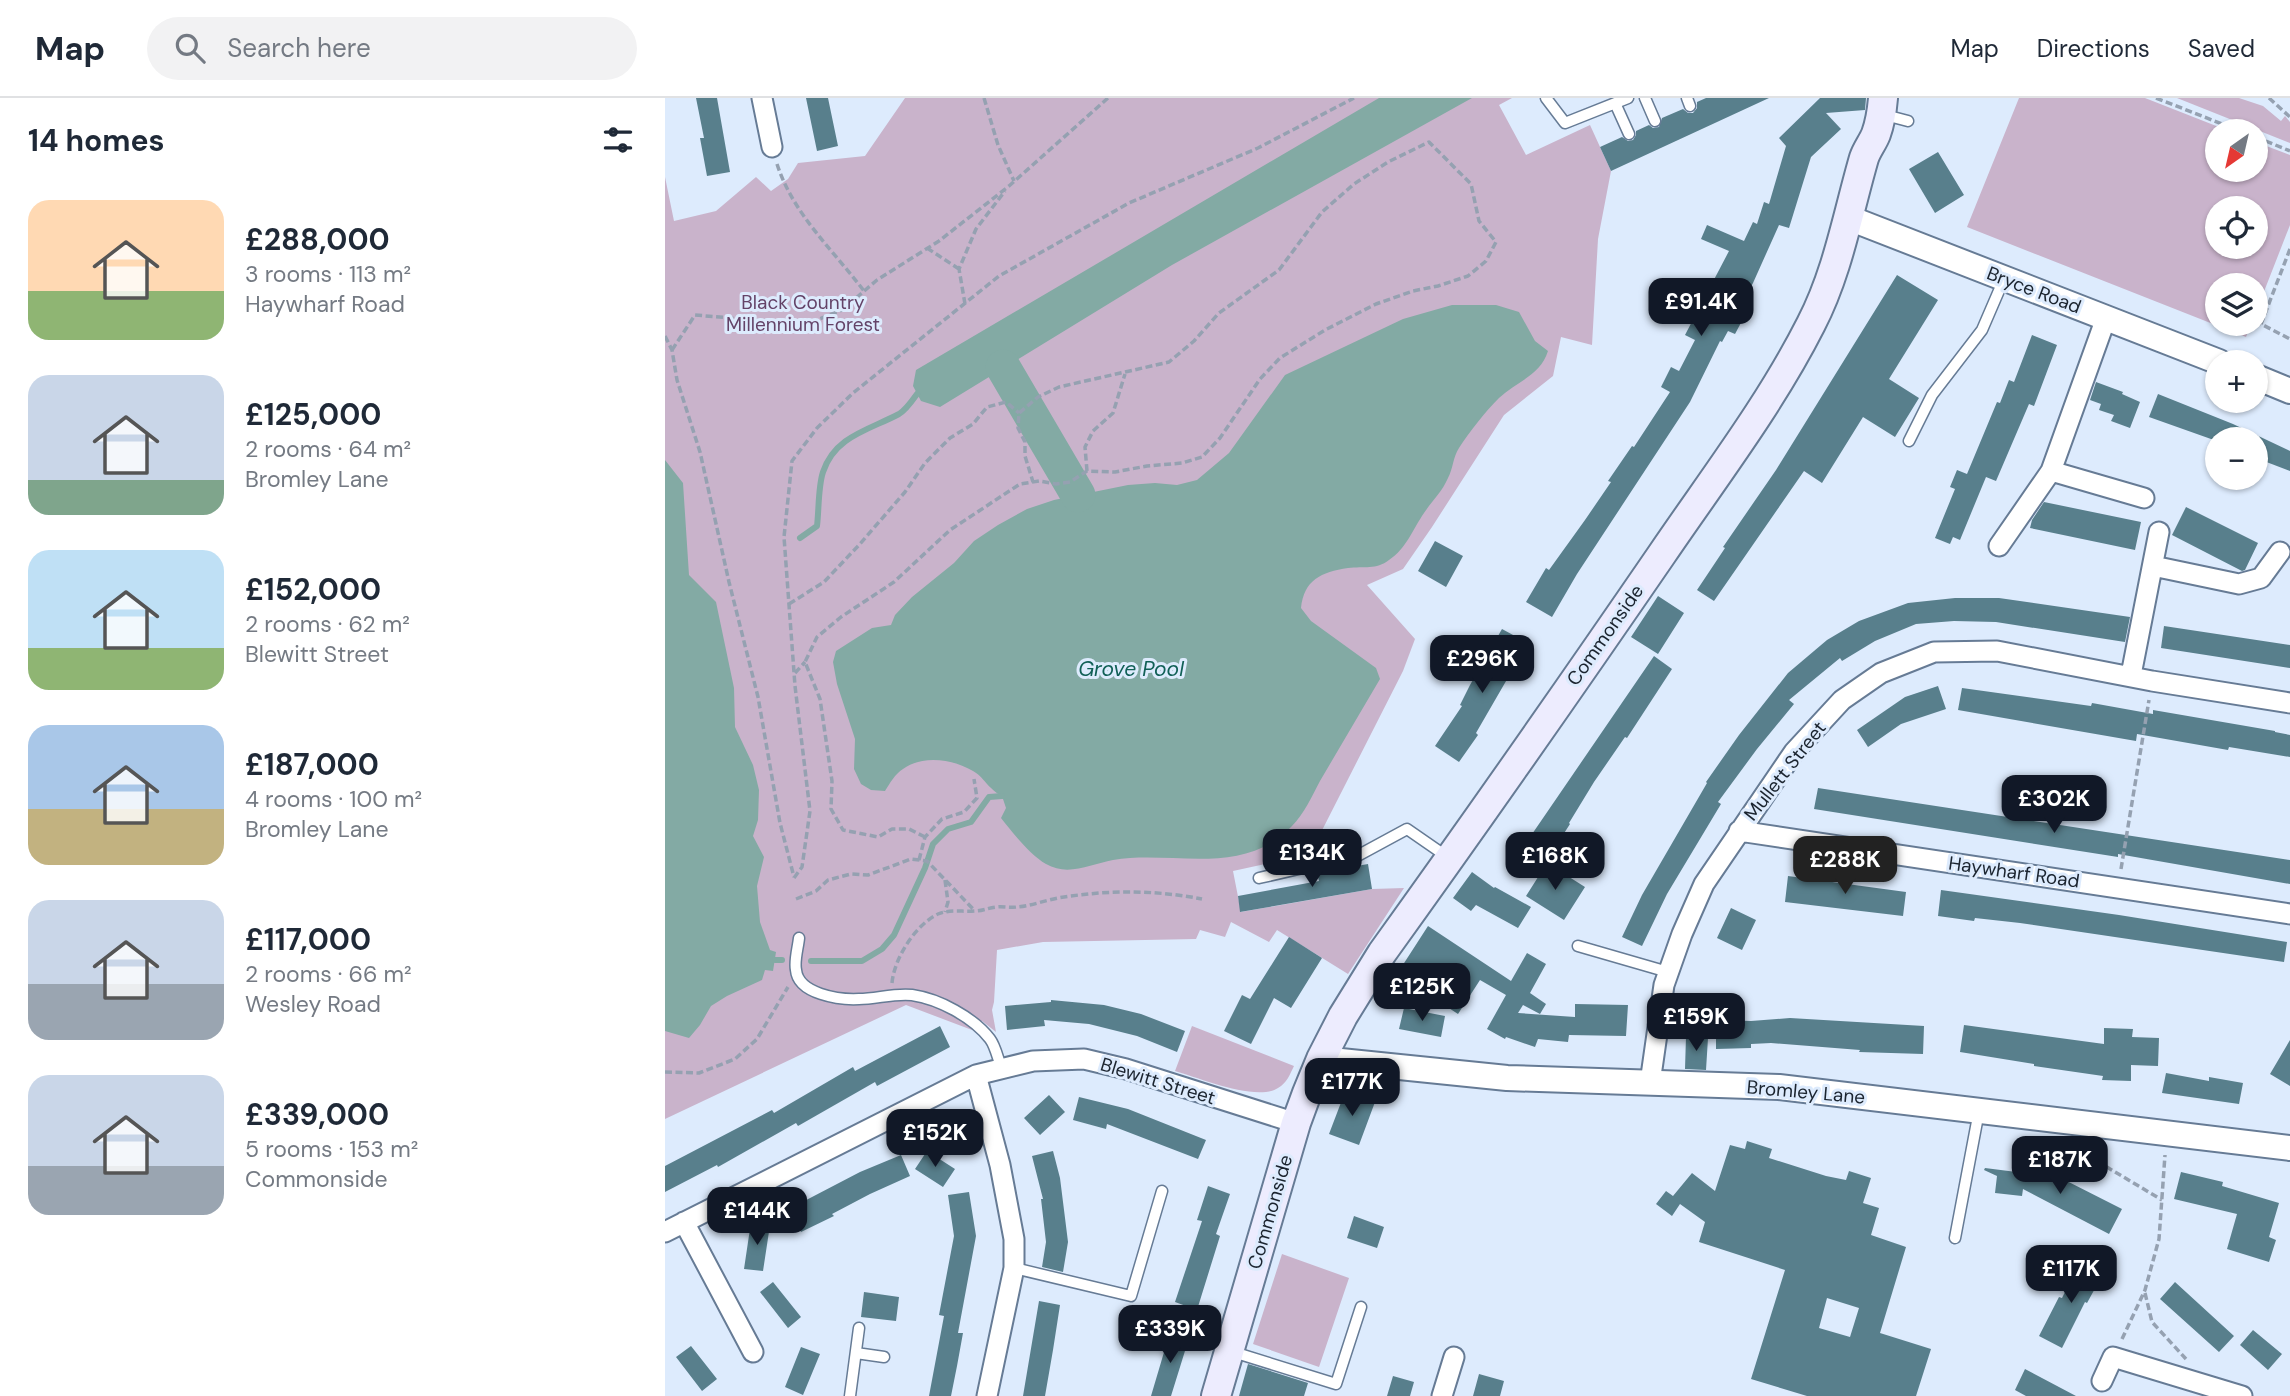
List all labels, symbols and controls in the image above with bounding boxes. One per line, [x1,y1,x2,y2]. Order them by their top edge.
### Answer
search box [147,17,637,80]
text: Map [35,27,105,70]
icon: search [171,29,209,67]
text: Search here [227,31,371,65]
text: Map [1951,33,1999,64]
text: Directions [2037,33,2150,64]
text: Saved [2188,33,2255,64]
north arrow [2205,119,2268,182]
map controls [2205,119,2268,490]
text: 14 homes [28,121,165,160]
icon: filters [599,121,637,159]
button: locate [2205,196,2268,259]
text: £288,000 [245,220,390,259]
icon: home [84,228,168,312]
text: 3 rooms · 113 m² [245,259,411,289]
street label: Bryce Road [1983,261,2085,319]
button: layers [2205,273,2268,336]
pin: £91.4K [1644,278,1758,338]
text: £91.4K [1664,286,1738,316]
text: Haywharf Road [245,289,405,319]
park label: Black Country Millennium Forest [726,290,880,337]
button: + [2205,350,2268,413]
text: £125,000 [245,395,381,434]
icon: home [84,403,168,487]
button: − [2205,427,2268,490]
text: 2 rooms · 64 m² [245,434,411,464]
text: Bromley Lane [245,464,389,494]
text: £152,000 [245,570,381,609]
icon: home [84,578,168,662]
street label: Commonside [1561,580,1649,690]
text: 2 rooms · 62 m² [245,609,410,639]
pin: £296K [1433,636,1531,695]
text: Blewitt Street [245,639,389,669]
text: £296K [1446,643,1518,673]
water label: Grove Pool [1078,655,1184,683]
street label: Mullett Street [1738,716,1832,826]
text: £187,000 [245,745,379,784]
icon: home [84,753,168,837]
pin: £302K [2005,776,2103,835]
text: £302K [2018,783,2090,813]
text: 4 rooms · 100 m² [245,784,422,814]
text: Bromley Lane [245,814,389,844]
pin: £134K [1263,830,1361,889]
pin: £168K [1506,832,1604,892]
pin: £288K [1796,836,1894,896]
text: £134K [1279,837,1345,867]
text: £168K [1522,840,1588,870]
text: £288K [1809,844,1881,874]
street label: Haywharf Road [1947,850,2081,894]
text: £117,000 [245,920,371,959]
icon: home [84,928,168,1012]
text: 2 rooms · 66 m² [245,959,412,989]
pin: £125K [1373,964,1471,1023]
text: £125K [1389,971,1455,1001]
text: Wesley Road [245,989,381,1019]
pin: £159K [1647,993,1745,1053]
text: £159K [1663,1001,1729,1031]
street label: Blewitt Street [1097,1052,1219,1110]
pin: £177K [1303,1058,1401,1118]
text: £177K [1321,1066,1383,1096]
street label: Bromley Lane [1746,1074,1866,1110]
text: £339,000 [245,1095,389,1134]
icon: home [84,1103,168,1187]
pin: £152K [886,1110,984,1169]
text: £152K [902,1117,968,1147]
text: 5 rooms · 153 m² [245,1134,418,1164]
pin: £187K [2011,1136,2109,1196]
text: £187K [2028,1144,2092,1174]
street label: Commonside [1242,1152,1298,1272]
text: Commonside [245,1164,388,1194]
pin: £144K [708,1188,806,1247]
text: £144K [723,1195,791,1225]
pin: £117K [2022,1246,2120,1305]
text: £117K [2042,1253,2100,1283]
pin: £339K [1121,1306,1219,1365]
text: £339K [1134,1313,1206,1343]

